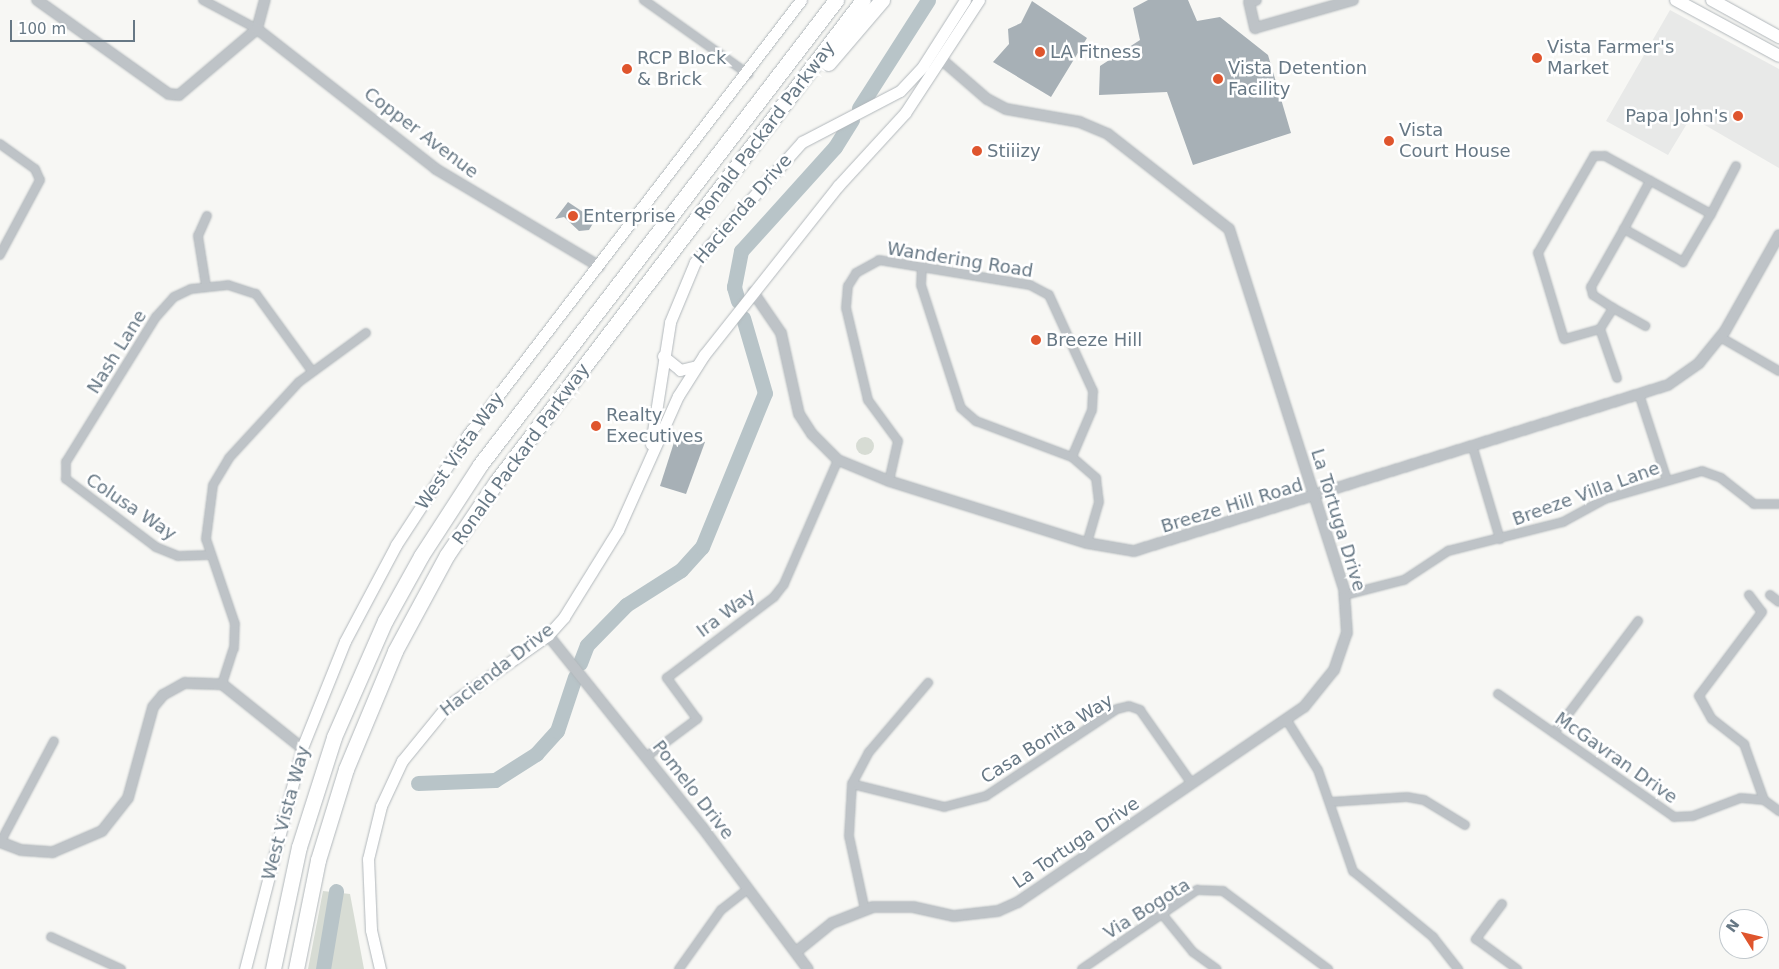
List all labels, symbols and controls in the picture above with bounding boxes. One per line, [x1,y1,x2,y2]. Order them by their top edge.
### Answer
scale bar [12,10,138,42]
text: 100 m [18,20,66,38]
street label: Ronald Packard Parkway [690,37,840,225]
place label: Vista Farmer's Market [1547,37,1674,80]
place label: LA Fitness [1050,41,1141,63]
marker: LA Fitness [1034,46,1046,58]
place label: RCP Block & Brick [637,48,726,90]
marker: Vista Farmer's Market [1531,52,1543,64]
place label: Vista Detention Facility [1228,58,1367,100]
marker: RCP Block & Brick [621,63,633,75]
marker: Vista Detention Facility [1212,73,1224,85]
street label: Copper Avenue [360,83,482,183]
place label: Papa John's [1625,105,1728,127]
marker: Papa John's [1732,110,1744,122]
place label: Vista Court House [1399,120,1511,162]
marker: Vista Court House [1383,135,1395,147]
place label: Stiiizy [987,140,1041,162]
marker: Stiiizy [971,145,983,157]
street label: Hacienda Drive [690,150,796,268]
place label: Enterprise [583,205,676,227]
marker: Enterprise [567,210,579,222]
street label: Wandering Road [885,238,1035,282]
street label: Nash Lane [83,306,151,398]
place label: Breeze Hill [1046,329,1142,351]
marker: Breeze Hill [1030,334,1042,346]
street label: Ronald Packard Parkway [448,359,594,549]
street label: West Vista Way [411,388,509,514]
place label: Realty Executives [606,405,703,448]
marker: Realty Executives [590,420,602,432]
street label: La Tortuga Drive [1306,446,1370,594]
street label: Breeze Villa Lane [1509,457,1663,531]
street label: Colusa Way [82,469,180,545]
street label: Breeze Hill Road [1158,474,1306,538]
street label: Ira Way [692,584,760,642]
street label: Hacienda Drive [436,619,558,721]
street label: Casa Bonita Way [977,690,1117,788]
street label: McGavran Drive [1551,708,1681,808]
street label: Pomelo Drive [648,736,738,844]
street label: West Vista Way [258,743,314,883]
street label: La Tortuga Drive [1009,793,1143,893]
street label: Via Bogota [1100,874,1194,944]
north arrow [1719,909,1769,959]
text: N [1723,916,1743,935]

